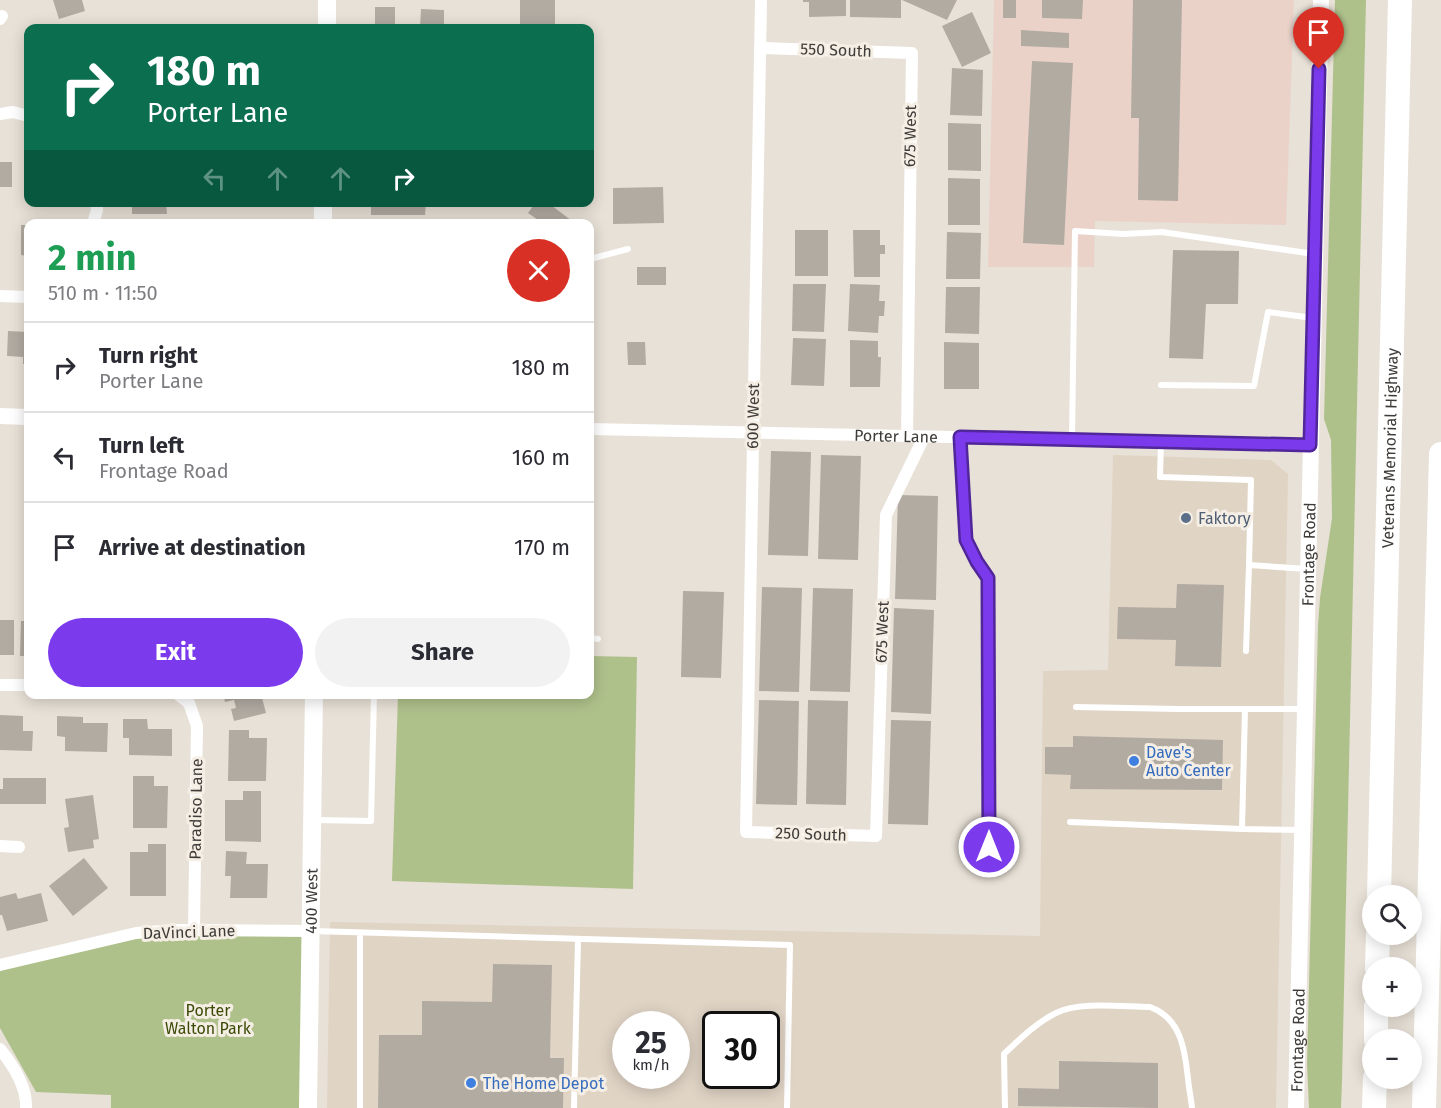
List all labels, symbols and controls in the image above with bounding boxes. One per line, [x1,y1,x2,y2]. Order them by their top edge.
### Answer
pin [1293,7,1344,69]
icon: arrive [1302,16,1335,49]
street label: 550 South [800,39,872,61]
text: 180 m [147,46,261,96]
icon: right [48,48,126,126]
text: Porter Lane [147,97,288,129]
street label: 675 West [900,104,920,167]
icon: left [198,162,231,195]
icon: ahead [261,162,294,195]
icon: ahead [324,162,357,195]
icon: right [387,162,420,195]
text: 2 min [48,236,137,280]
button: close [507,239,570,302]
text: 510 m · 11:50 [48,281,158,305]
text: Turn right [99,342,198,369]
street label: Veterans Memorial Highway [1378,348,1401,548]
icon: right [48,351,81,384]
text: 180 m [511,354,570,381]
text: Porter Lane [99,369,204,393]
street label: 600 West [743,383,763,449]
street label: Porter Lane [854,425,938,446]
text: Turn left [99,432,184,459]
icon: left [48,441,81,474]
text: 160 m [512,444,570,471]
text: Frontage Road [99,459,229,483]
street label: Frontage Road [1298,502,1319,606]
place label: Faktory [1198,509,1251,528]
marker: Faktory [1179,511,1193,525]
icon: arrive [48,531,81,564]
text: Arrive at destination [99,534,306,561]
text: 170 m [514,534,570,561]
street label: 675 West [871,600,893,663]
button: Exit [48,618,303,687]
button: Share [315,618,570,687]
place label: Dave's Auto Center [1146,743,1232,780]
marker: Dave's Auto Center [1127,754,1141,768]
street label: Paradiso Lane [186,758,206,860]
position arrow [957,815,1021,879]
street label: 250 South [775,823,847,845]
street label: 400 West [301,868,321,934]
map controls [1362,885,1422,1089]
button: search [1362,885,1422,945]
street label: DaVinci Lane [142,921,236,943]
button: + [1362,957,1422,1017]
street label: Frontage Road [1287,988,1308,1092]
park label: Porter Walton Park [165,1001,252,1038]
speed limit sign: 30 [702,1011,780,1089]
text: 25 [635,1025,667,1061]
button: − [1362,1029,1422,1089]
text: km/h [632,1056,670,1074]
place label: The Home Depot [483,1074,604,1093]
marker: The Home Depot [464,1076,478,1090]

